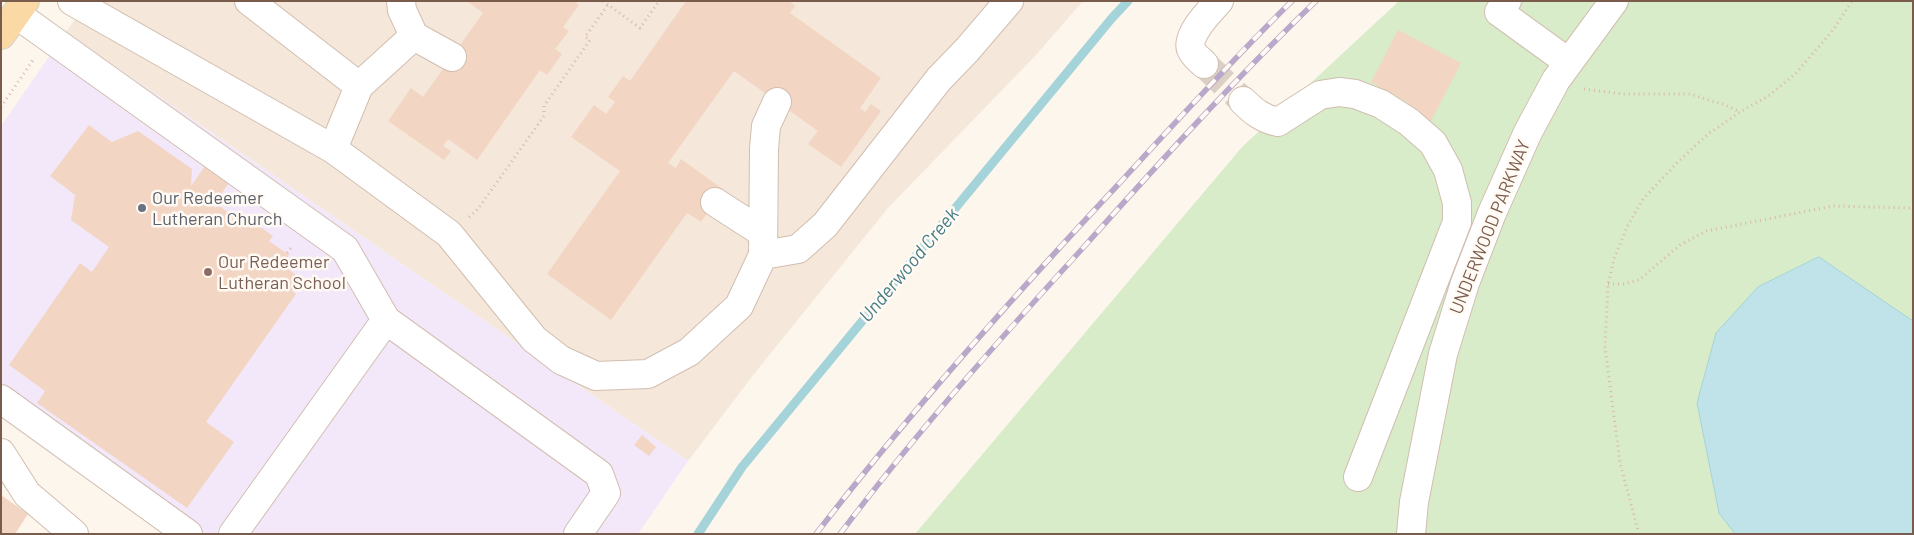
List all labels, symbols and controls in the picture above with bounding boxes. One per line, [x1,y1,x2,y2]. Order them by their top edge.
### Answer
street label: UNDERWOOD PARKWAY [1445,137,1535,317]
place label: Our Redeemer Lutheran Church [152,187,282,230]
marker: Our Redeemer Lutheran Church [136,202,148,214]
water label: Underwood Creek [855,203,963,327]
place label: Our Redeemer Lutheran School [218,251,346,294]
marker: Our Redeemer Lutheran School [202,266,214,278]

